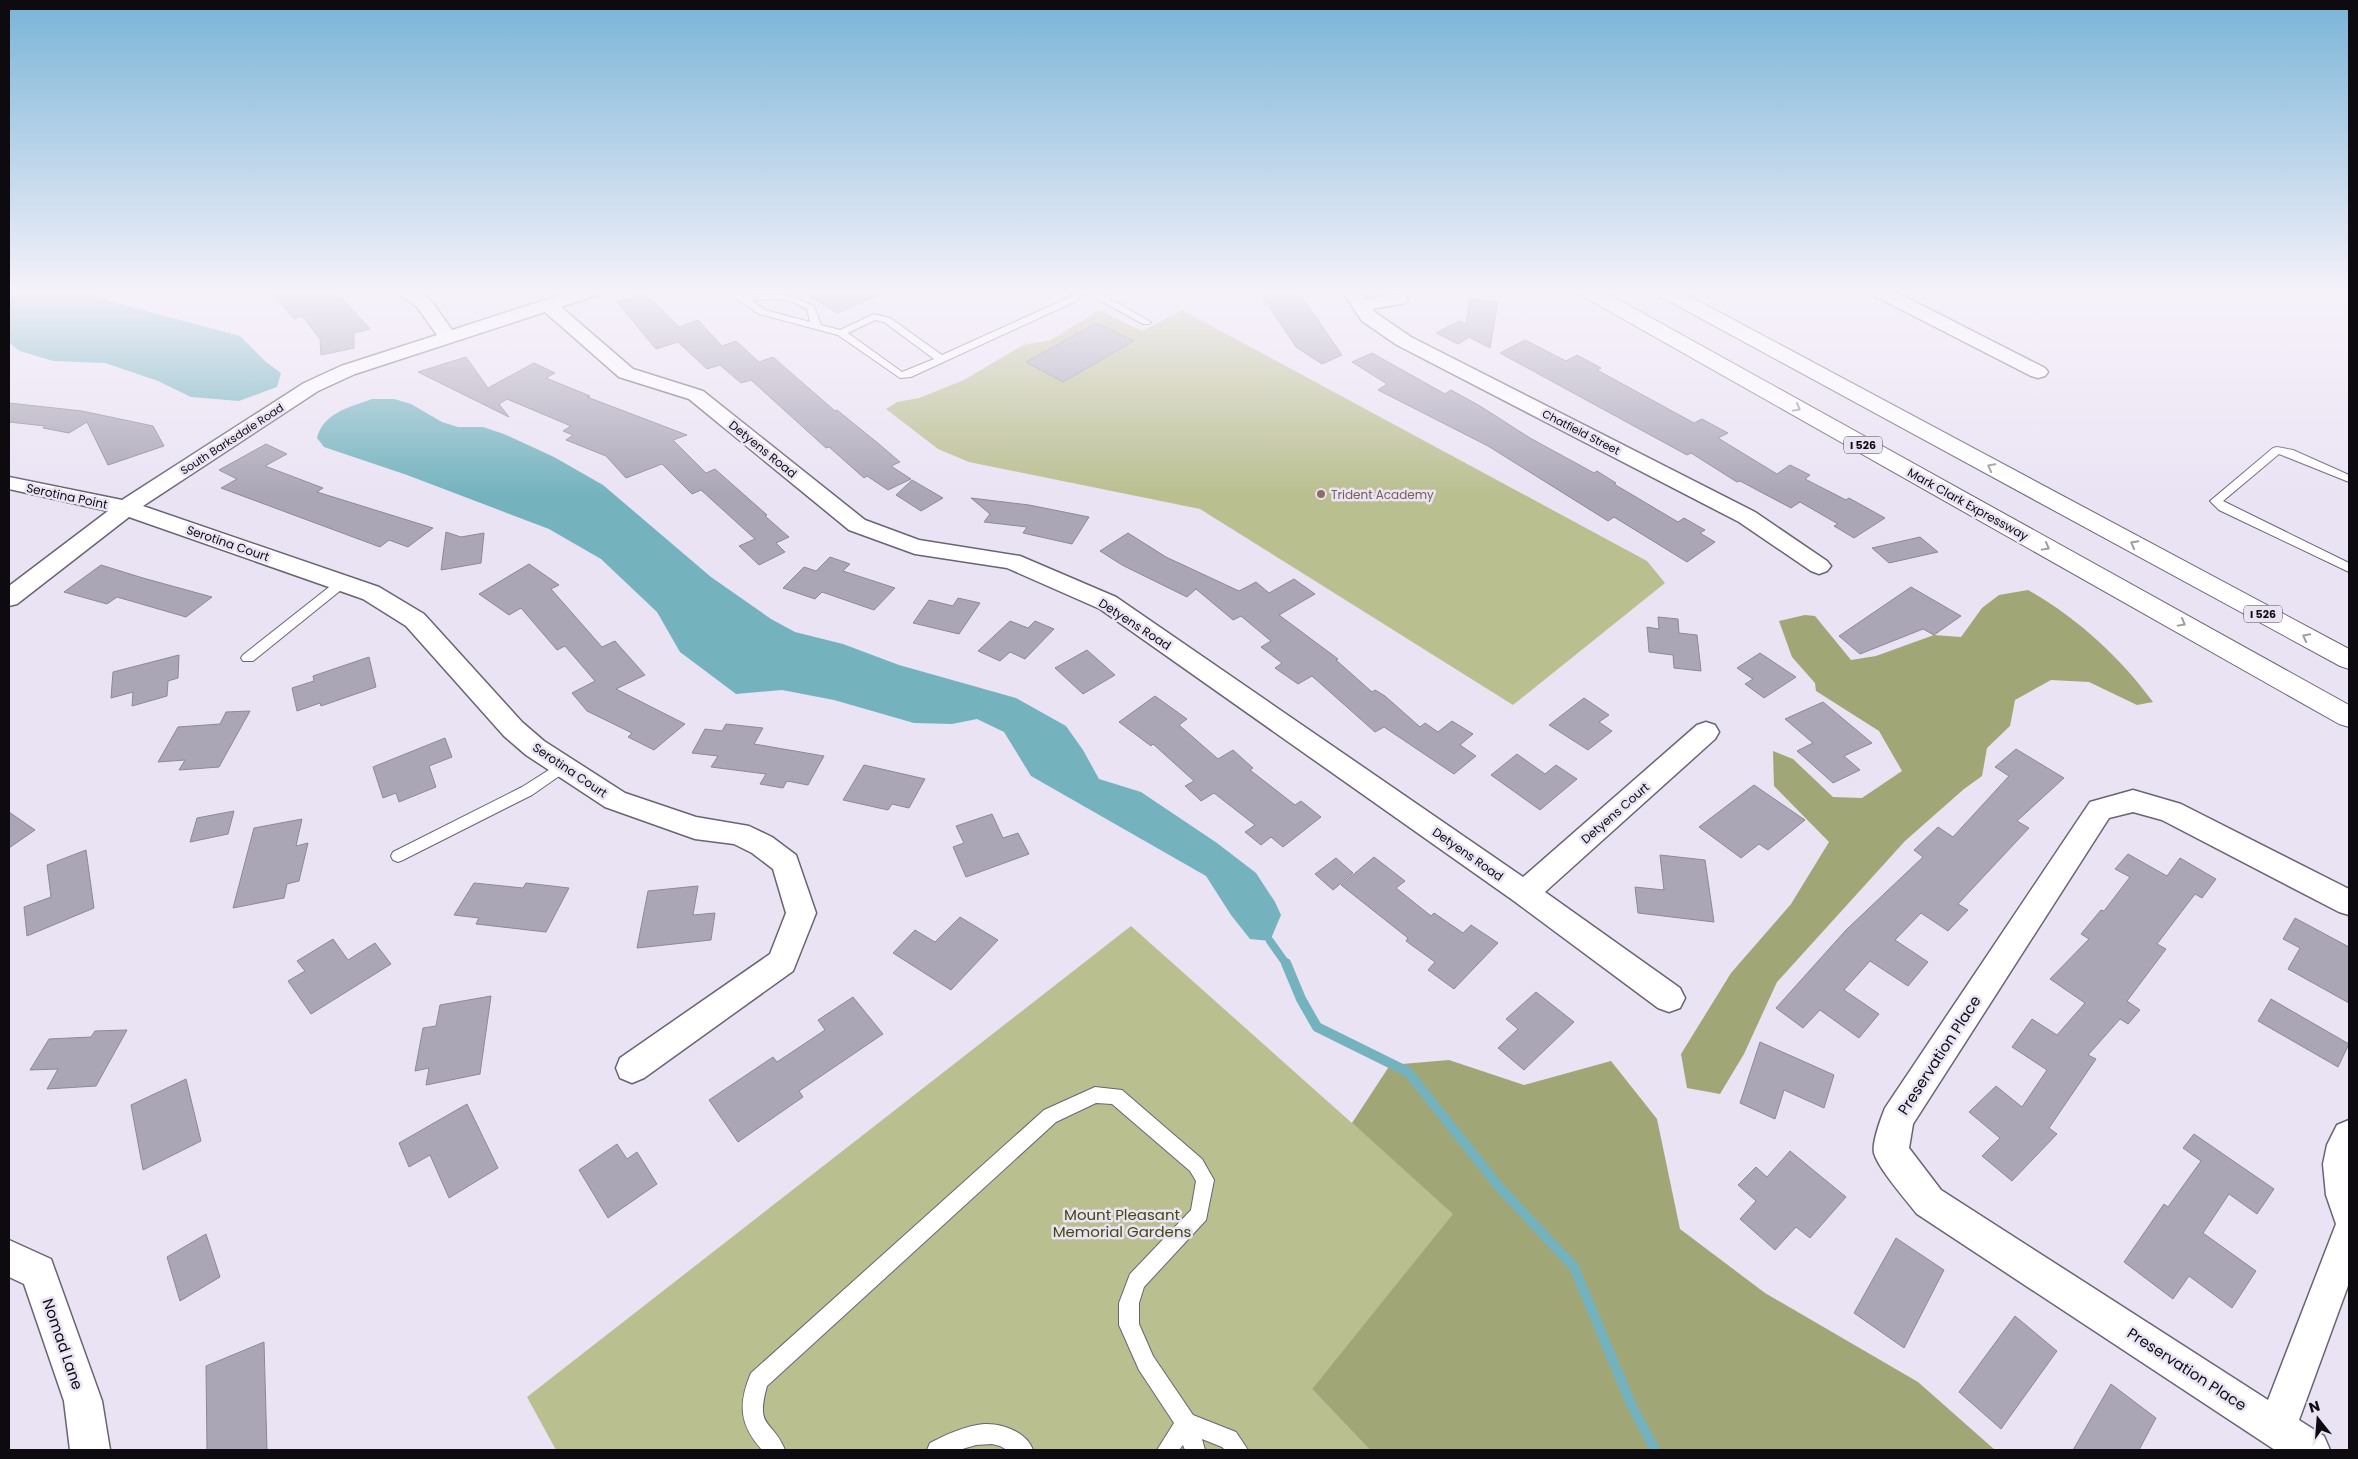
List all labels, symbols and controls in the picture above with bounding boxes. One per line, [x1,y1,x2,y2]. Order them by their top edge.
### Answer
street label: South Barksdale Road [177,400,287,478]
one-way arrow [1791,402,1800,412]
street label: Chatfield Street [1539,405,1623,459]
street label: Detyens Road [725,416,801,482]
road number: I 526 [1844,436,1882,454]
one-way arrow [1987,463,1996,473]
street label: Mark Clark Expressway [1905,464,2032,544]
street label: Serotina Point [25,479,109,513]
place label: Trident Academy [1331,486,1434,503]
marker: Trident Academy [1315,488,1327,500]
street label: Serotina Court [184,521,272,565]
one-way arrow [2130,540,2139,550]
one-way arrow [2040,541,2049,551]
street label: Detyens Road [1096,594,1174,654]
road number: I 526 [2244,606,2282,622]
one-way arrow [2177,617,2186,627]
one-way arrow [2303,633,2312,643]
street label: Serotina Court [529,739,611,801]
street label: Detyens Court [1577,779,1653,847]
street label: Detyens Road [1429,823,1507,885]
street label: Preservation Place [1893,991,1985,1119]
park label: Mount Pleasant Memorial Gardens [1053,1204,1191,1242]
street label: Nomad Lane [38,1295,88,1393]
street label: Preservation Place [2123,1323,2251,1415]
north arrow [2293,1394,2343,1444]
text: N [2306,1395,2322,1418]

